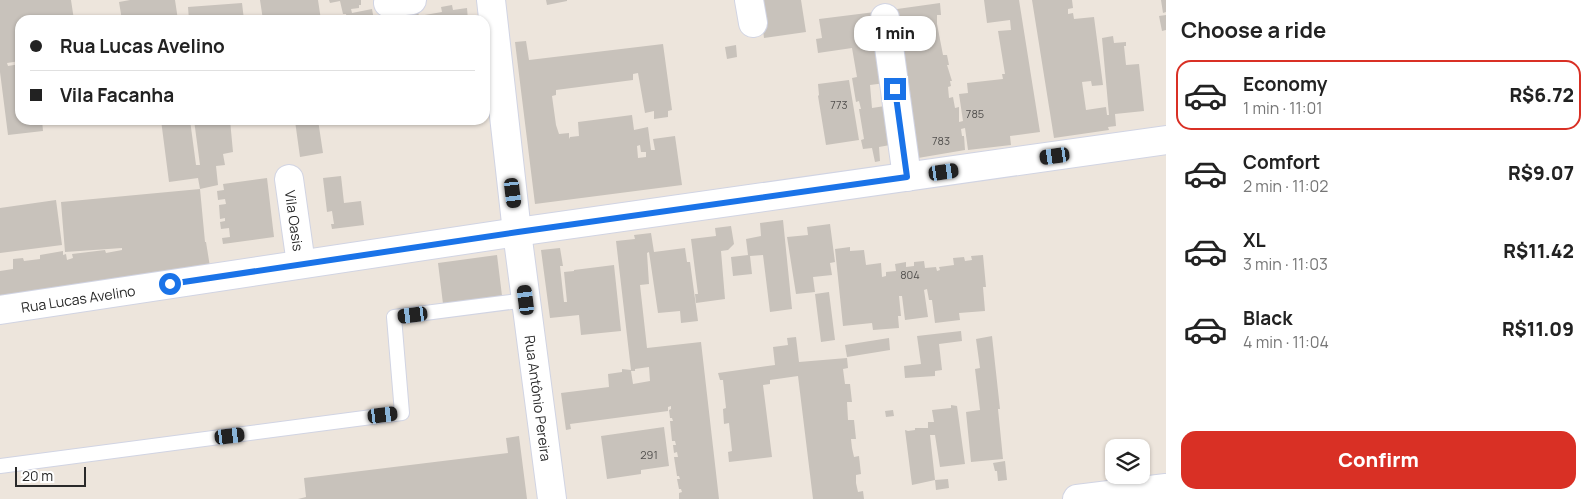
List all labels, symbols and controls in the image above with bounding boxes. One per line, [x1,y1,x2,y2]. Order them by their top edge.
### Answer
text: Choose a ride [1181,15,1326,45]
callout: 1 min [854,17,936,52]
text: 1 min [875,22,915,44]
text: Rua Lucas Avelino [60,33,225,59]
text: Economy [1243,71,1327,97]
icon: car [1183,73,1228,118]
route end [884,78,906,100]
text: Vila Facanha [60,82,174,108]
text: R$6.72 [1509,82,1574,108]
house number: 773 [830,97,848,112]
text: 1 min · 11:01 [1243,97,1323,119]
house number: 785 [966,106,984,121]
house number: 783 [932,133,950,148]
car [1039,146,1070,166]
text: Comfort [1243,149,1320,175]
icon: car [1183,151,1228,196]
text: R$9.07 [1508,160,1574,186]
car [928,162,959,182]
text: 2 min · 11:02 [1243,175,1328,197]
car [503,177,522,209]
street label: Vila Oasis [281,189,309,252]
text: XL [1243,227,1266,253]
icon: car [1183,229,1228,274]
text: R$11.42 [1503,238,1574,264]
text: 3 min · 11:03 [1243,253,1328,275]
house number: 804 [900,267,920,282]
route start [159,273,181,295]
street label: Rua Lucas Avelino [20,280,137,316]
car [516,284,535,316]
text: Black [1243,305,1292,331]
car [397,306,428,324]
icon: car [1183,307,1228,352]
text: R$11.09 [1502,316,1574,342]
text: 4 min · 11:04 [1243,331,1329,353]
street label: Rua Antônio Pereira [521,334,556,462]
car [367,406,398,424]
car [214,427,245,445]
button: Confirm [1181,431,1576,489]
map controls [1105,439,1150,484]
button: layers [1105,439,1150,484]
house number: 291 [640,447,658,462]
scale bar [15,464,86,487]
text: 20 m [22,466,53,485]

